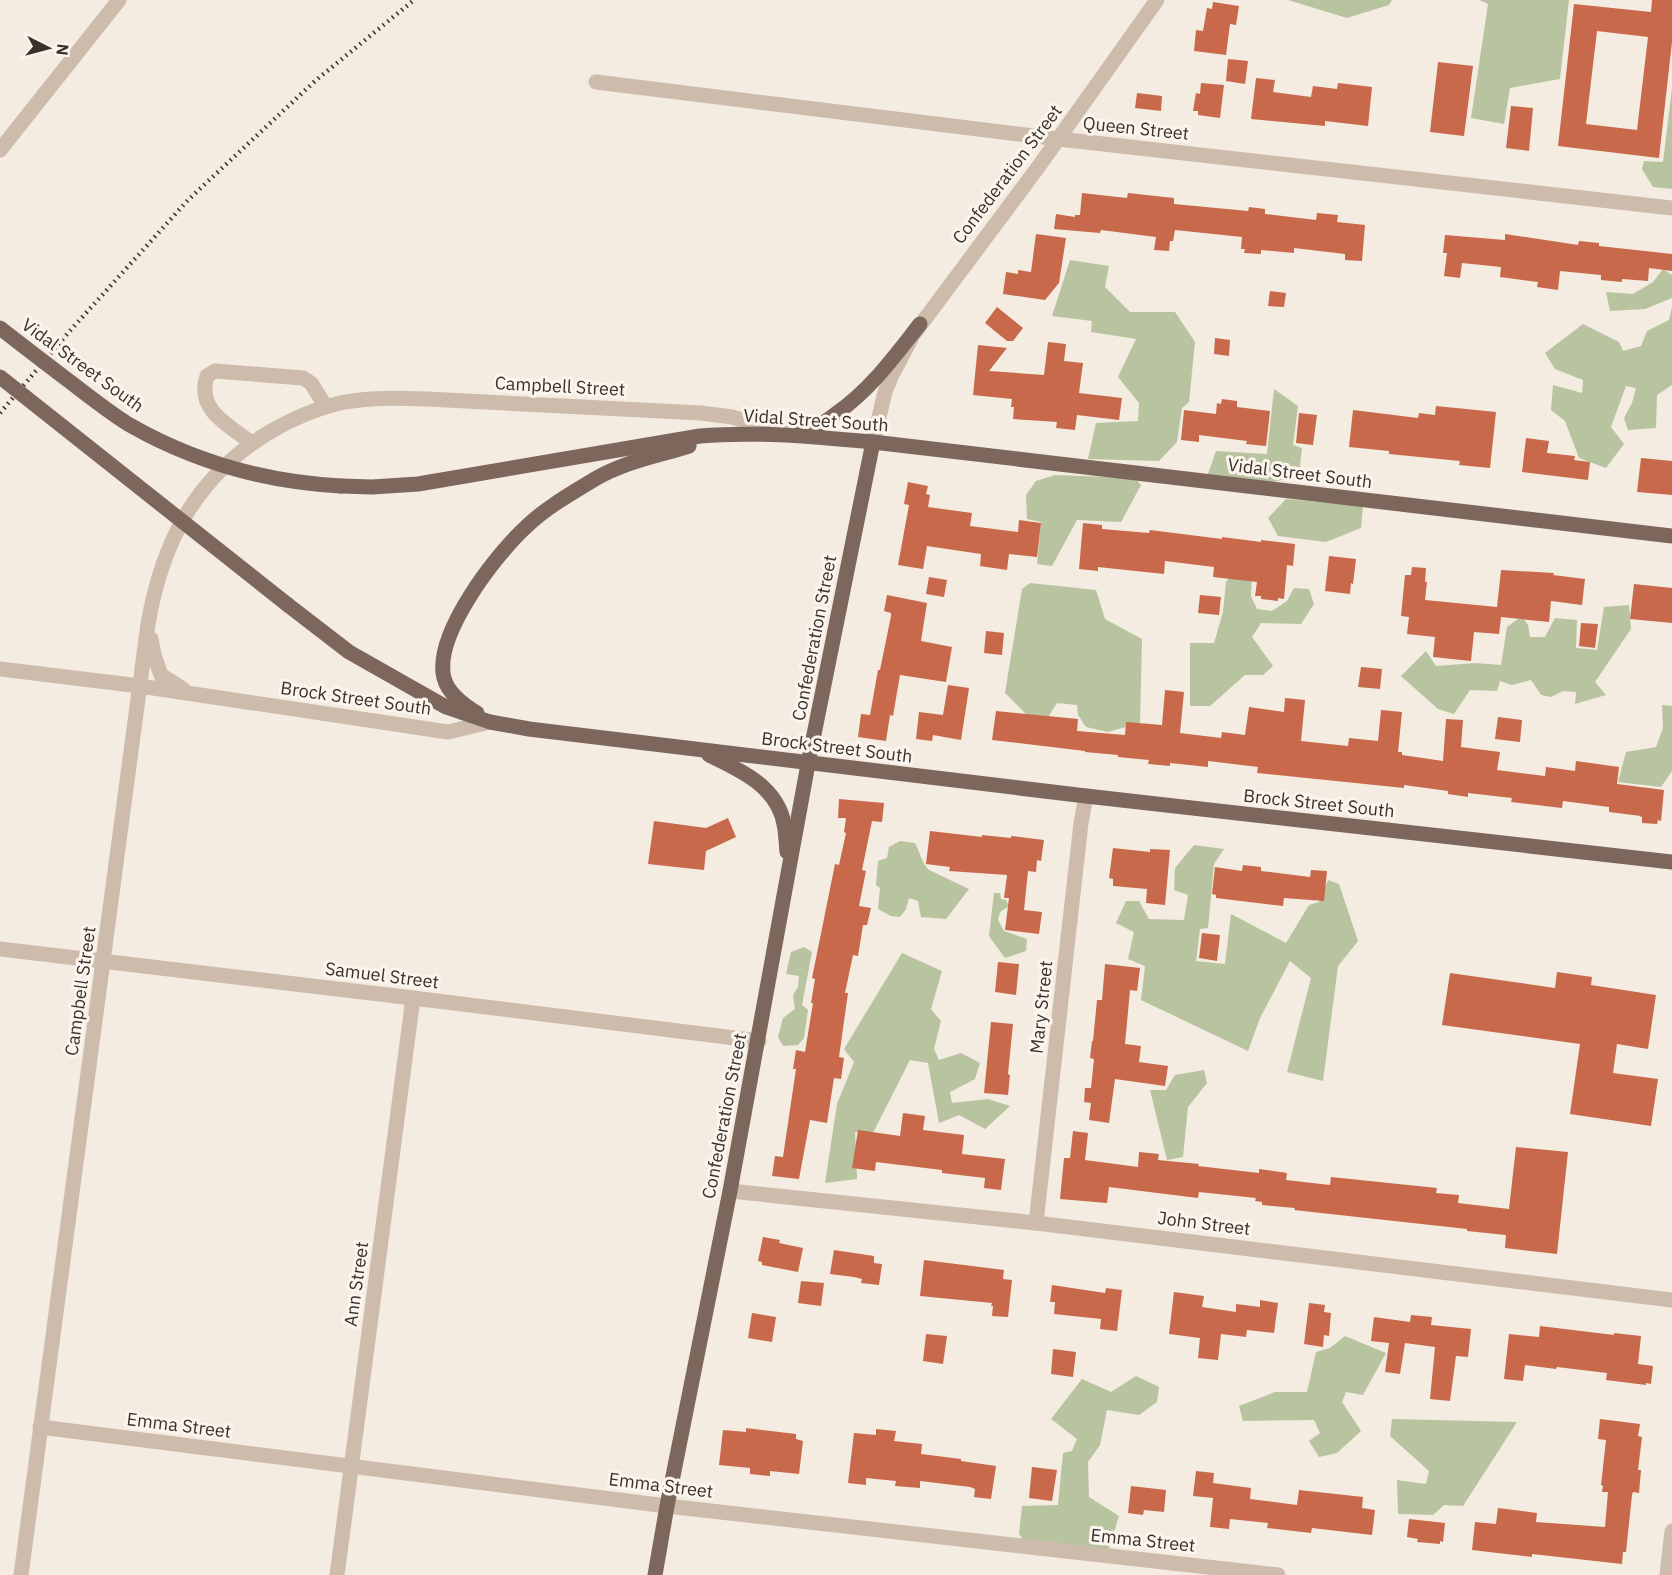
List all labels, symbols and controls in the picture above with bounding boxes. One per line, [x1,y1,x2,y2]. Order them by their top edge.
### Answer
north arrow [18,18,78,78]
text: N [52,43,73,56]
street label: Confederation Street [947,100,1067,248]
street label: Queen Street [1082,111,1190,145]
street label: Vidal Street South [17,313,149,417]
street label: Campbell Street [494,371,626,401]
street label: Vidal Street South [743,403,889,437]
street label: Vidal Street South [1226,453,1374,493]
street label: Confederation Street [787,553,841,723]
street label: Brock Street South [279,676,433,720]
street label: Brock Street South [760,726,914,768]
street label: Brock Street South [1242,784,1396,822]
street label: Campbell Street [60,925,100,1057]
street label: Samuel Street [324,957,440,993]
street label: Mary Street [1025,959,1057,1055]
street label: Confederation Street [697,1031,751,1201]
street label: John Street [1156,1206,1252,1240]
street label: Ann Street [339,1240,373,1328]
street label: Emma Street [125,1407,233,1443]
street label: Emma Street [607,1467,715,1503]
street label: Emma Street [1090,1523,1196,1557]

